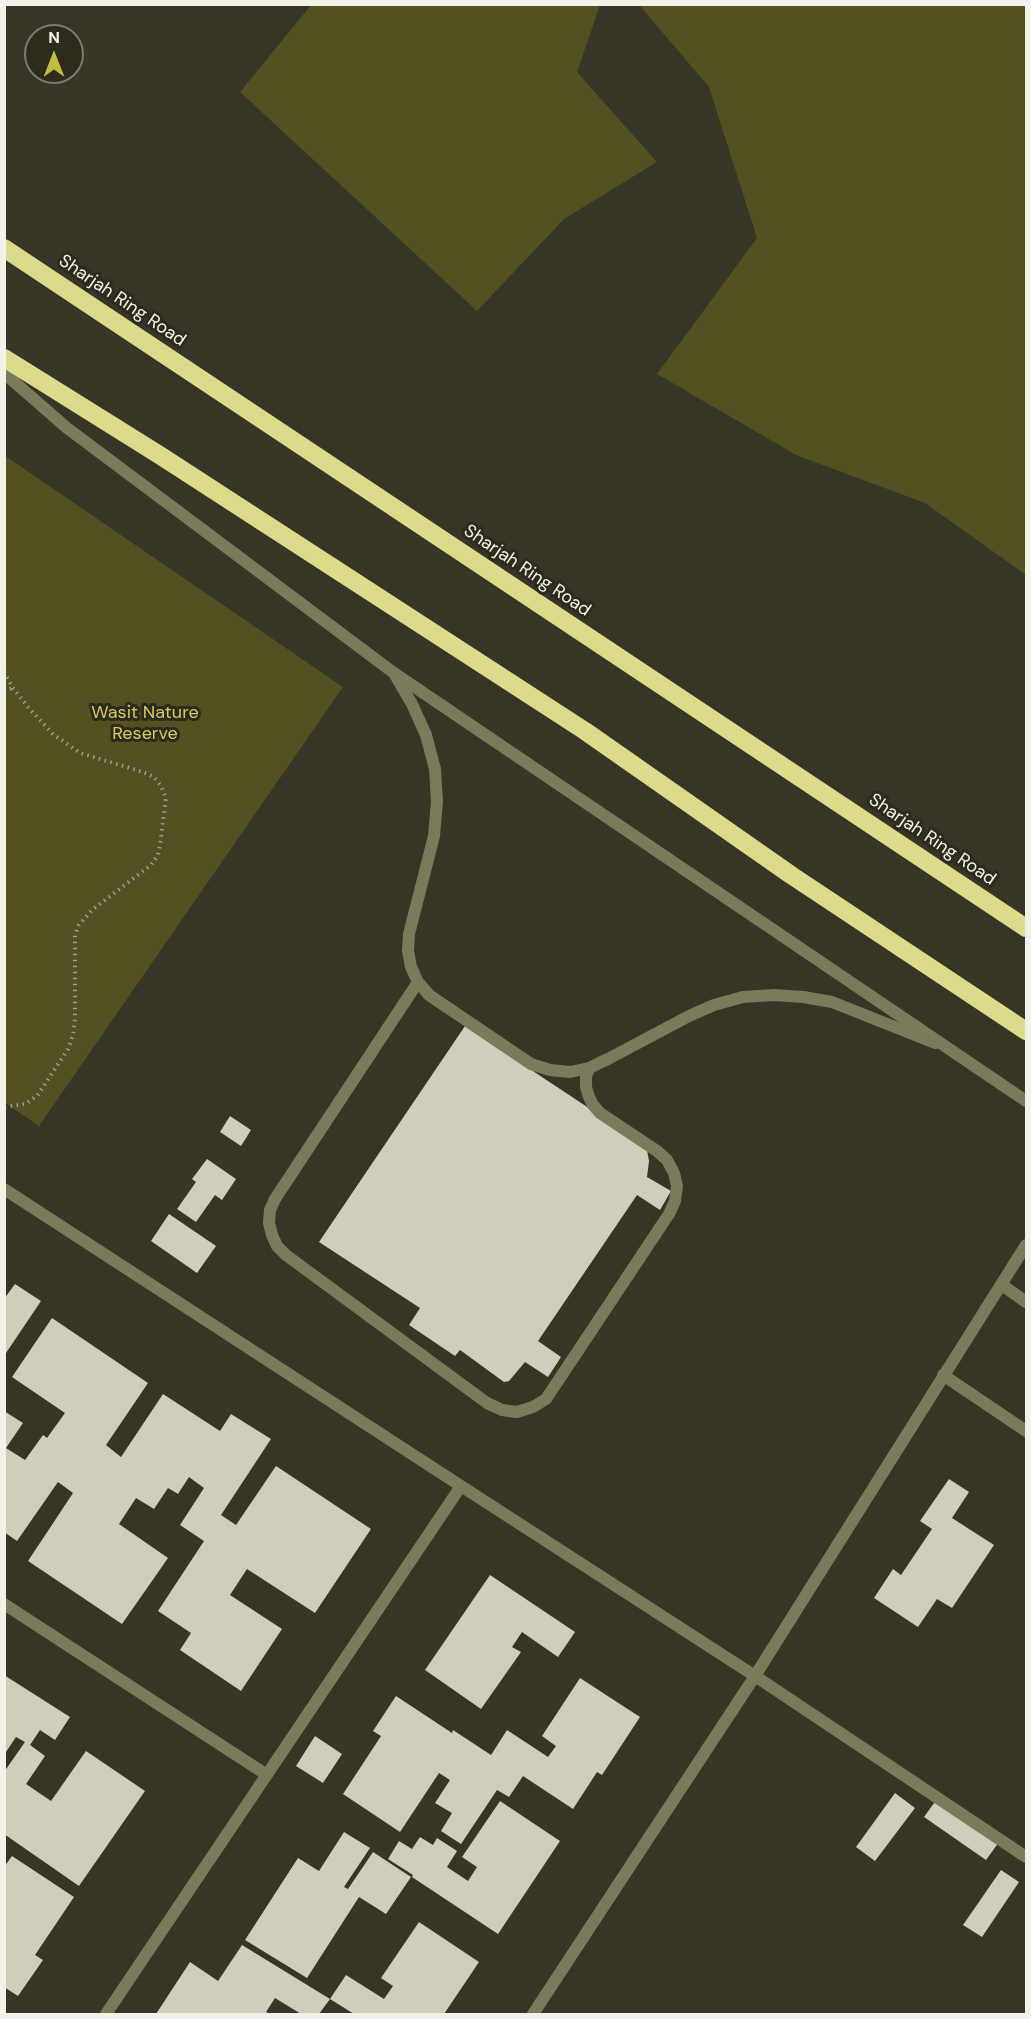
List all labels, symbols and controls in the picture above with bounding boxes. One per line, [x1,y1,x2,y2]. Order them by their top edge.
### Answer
north arrow [24,24,84,84]
text: N [48,27,60,48]
street label: Sharjah Ring Road [54,250,190,352]
street label: Sharjah Ring Road [459,520,595,622]
park label: Wasit Nature Reserve [91,702,199,744]
street label: Sharjah Ring Road [864,789,1000,891]

